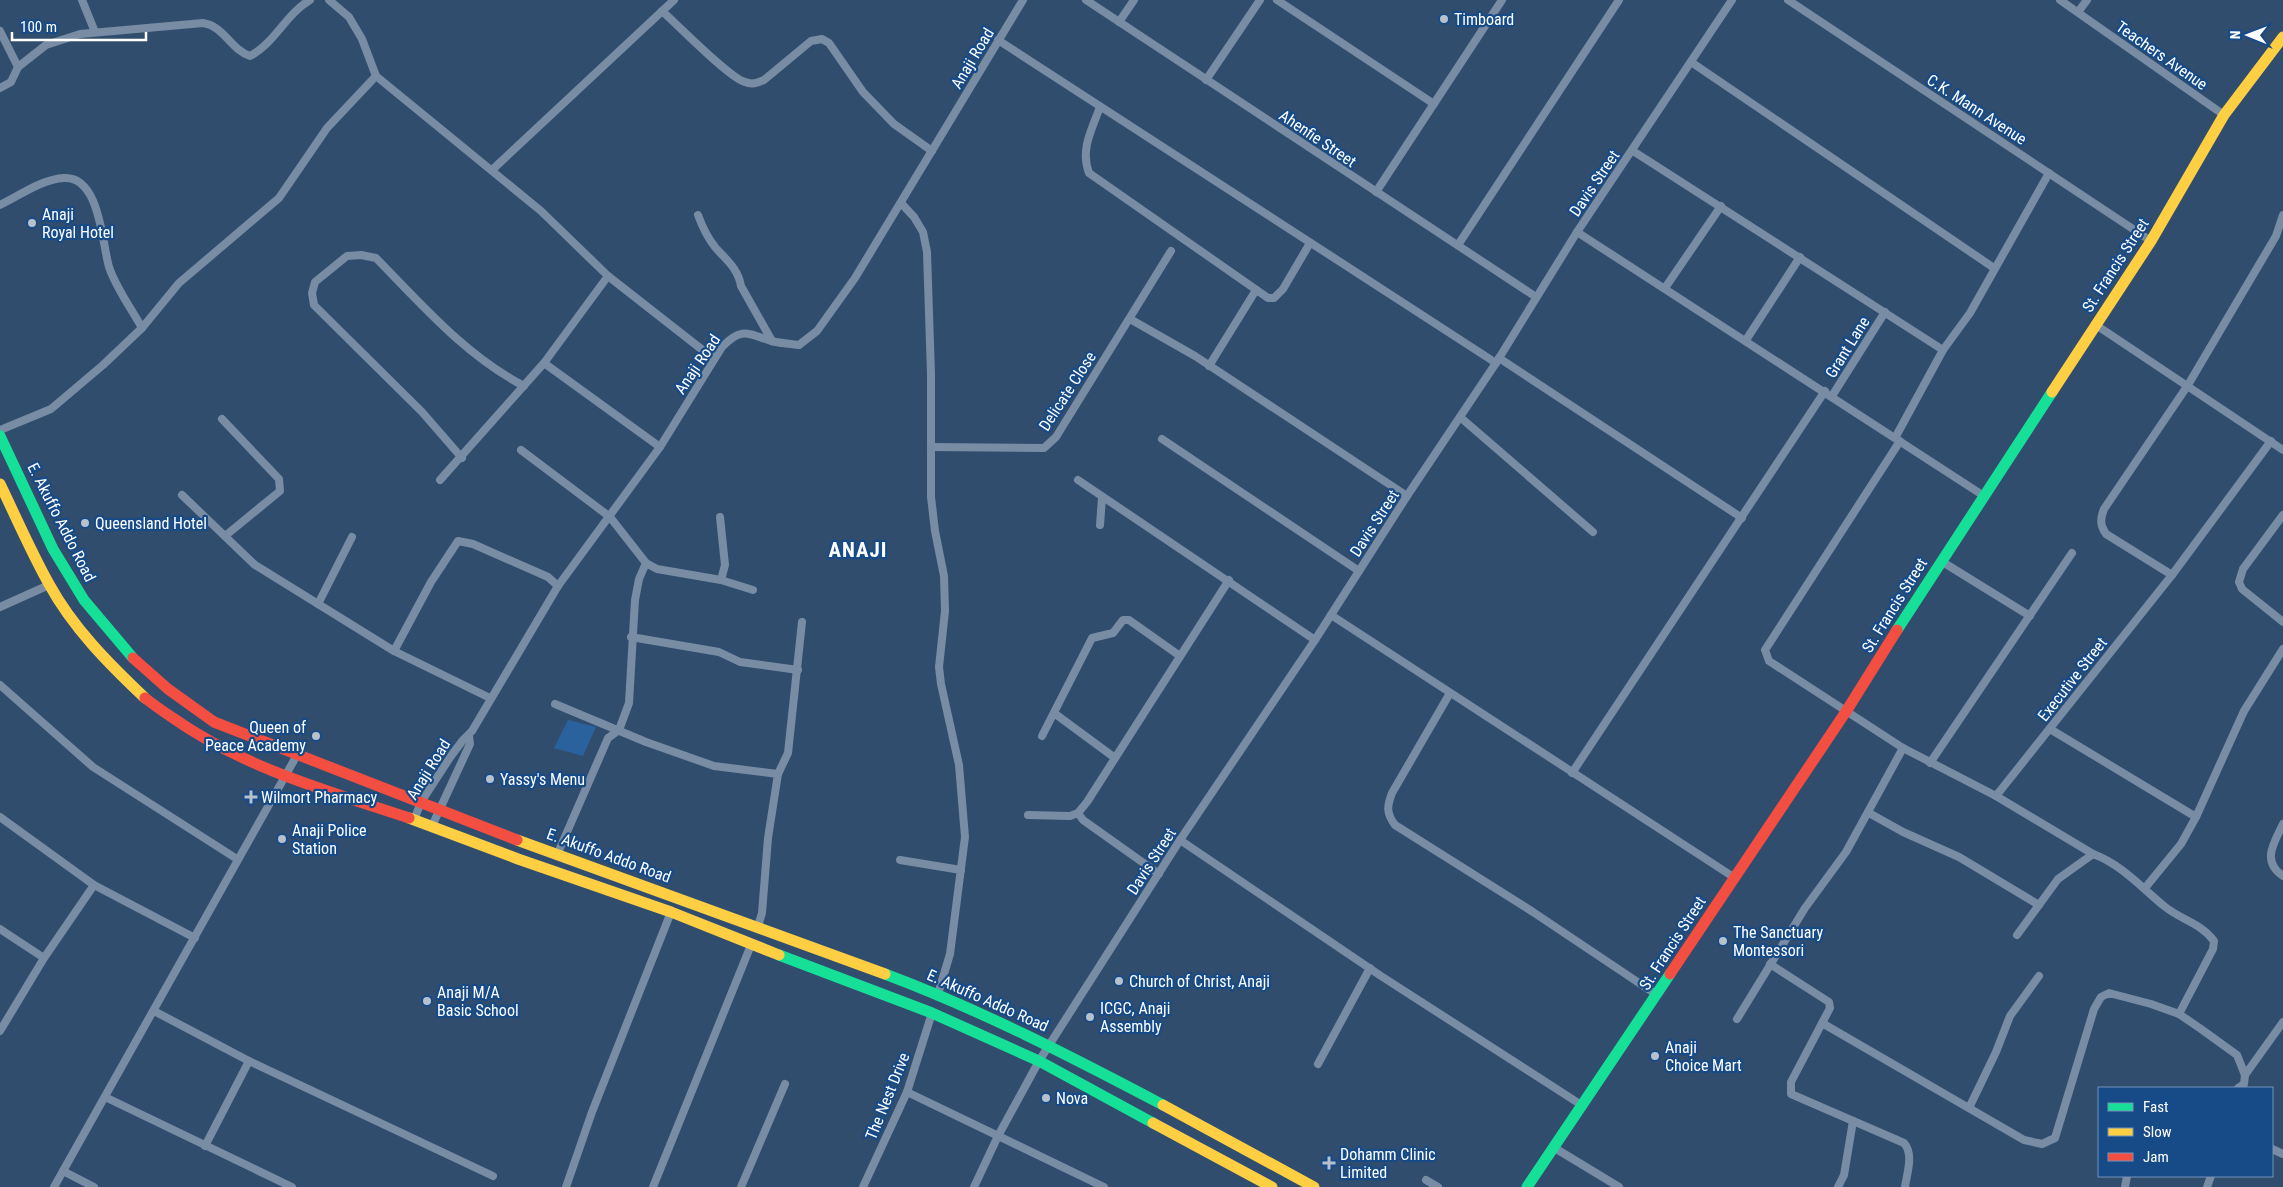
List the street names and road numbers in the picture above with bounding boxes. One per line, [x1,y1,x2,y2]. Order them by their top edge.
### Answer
street label: Teachers Avenue [2112,17,2211,94]
street label: Anaji Road [947,24,998,92]
street label: C.K. Mann Avenue [1923,70,2030,149]
street label: Ahenfie Street [1276,106,1360,171]
street label: Davis Street [1565,146,1624,220]
street label: St. Francis Street [2078,215,2153,316]
street label: Grant Lane [1821,313,1874,381]
street label: Anaji Road [671,331,724,398]
street label: Delicate Close [1035,348,1100,434]
street label: E. Akuffo Addo Road [23,460,100,585]
street label: Davis Street [1346,486,1403,560]
street label: St. Francis Street [1858,554,1931,656]
street label: Executive Street [2034,633,2111,725]
street label: Anaji Road [402,736,454,803]
street label: E. Akuffo Addo Road [544,824,674,887]
street label: Davis Street [1123,824,1180,898]
street label: St. Francis Street [1635,893,1710,994]
street label: E. Akuffo Addo Road [924,965,1051,1036]
street label: The Nest Drive [861,1050,914,1143]

